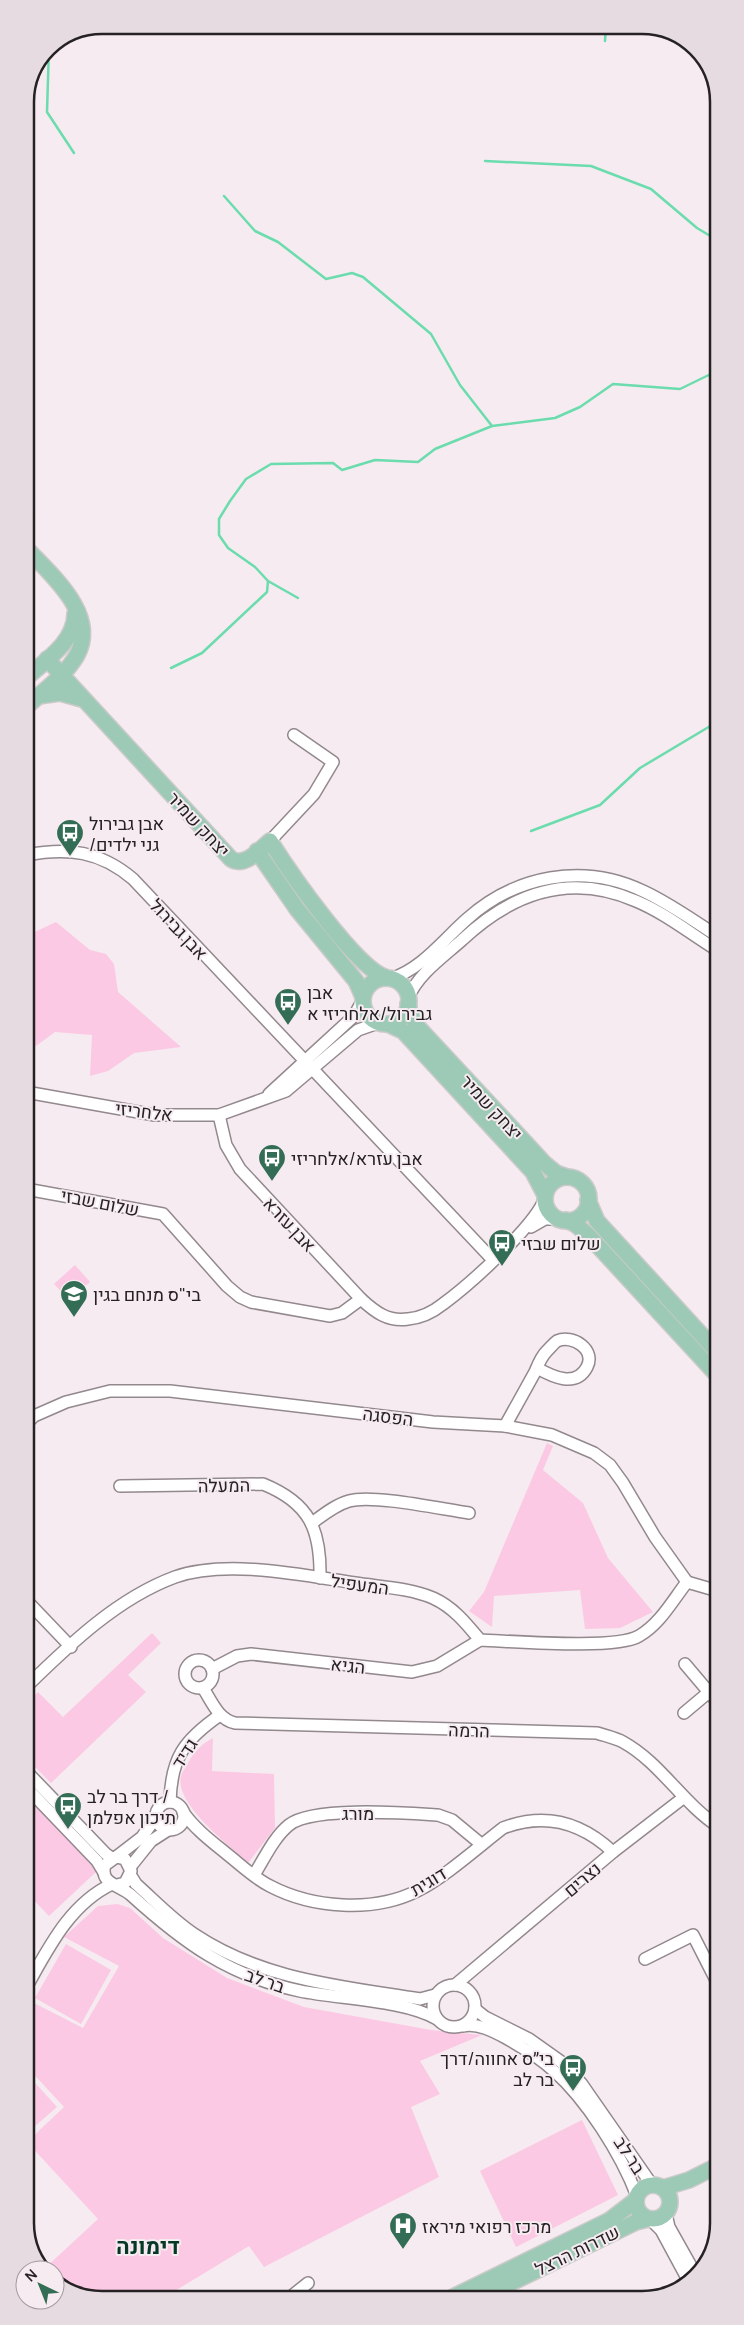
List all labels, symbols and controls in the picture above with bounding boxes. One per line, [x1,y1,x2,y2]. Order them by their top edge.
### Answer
street label: יצחק שמיר [163,786,235,862]
place label: אבן גבירול /גני ילדים [89,811,164,856]
bus stop icon: אבן גבירול /גני ילדים [55,818,85,857]
street label: אבן גבירול [145,893,213,965]
place label: אבן גבירול/אלחריזי א [307,980,432,1025]
bus stop icon: אבן גבירול/אלחריזי א [273,987,303,1026]
street label: יצחק שמיר [456,1069,528,1145]
street label: אלחריזי [114,1096,174,1126]
bus stop icon: אבן עזרא/אלחריזי [257,1143,287,1182]
place label: אבן עזרא/אלחריזי [291,1146,423,1170]
street label: שלום שבזי [59,1183,141,1221]
street label: אבן עזרא [258,1191,322,1257]
bus stop icon: שלום שבזי [487,1228,517,1267]
place label: שלום שבזי [521,1231,600,1255]
school or university icon: בי"ס מנחם בגין [59,1279,89,1318]
place label: בי"ס מנחם בגין [93,1282,202,1306]
street label: הפסגה [361,1401,415,1431]
street label: המעלה [198,1473,250,1497]
street label: המעפיל [329,1568,391,1600]
street label: הגיא [330,1651,366,1679]
street label: הרמה [448,1717,490,1743]
street label: גדיד [165,1733,203,1773]
place label: דרך בר לב / תיכון אפלמן [87,1784,176,1829]
bus stop icon: דרך בר לב / תיכון אפלמן [53,1791,83,1830]
street label: מורג [342,1801,374,1825]
street label: נצרים [558,1856,606,1902]
street label: דוגית [405,1861,451,1901]
street label: בר לב [242,1962,289,1998]
place label: בי״ס אחווה/דרך בר לב [440,2046,555,2091]
bus stop icon: בי״ס אחווה/דרך בר לב [558,2053,588,2092]
street label: בר לב [609,2131,651,2179]
hospital icon: מרכז רפואי מיראז [388,2211,418,2250]
place label: מרכז רפואי מיראז [422,2214,552,2238]
street label: שדרות הרצל [531,2219,623,2281]
district label: דימונה [116,2231,180,2261]
north arrow [15,2260,65,2310]
text: N [21,2265,41,2286]

